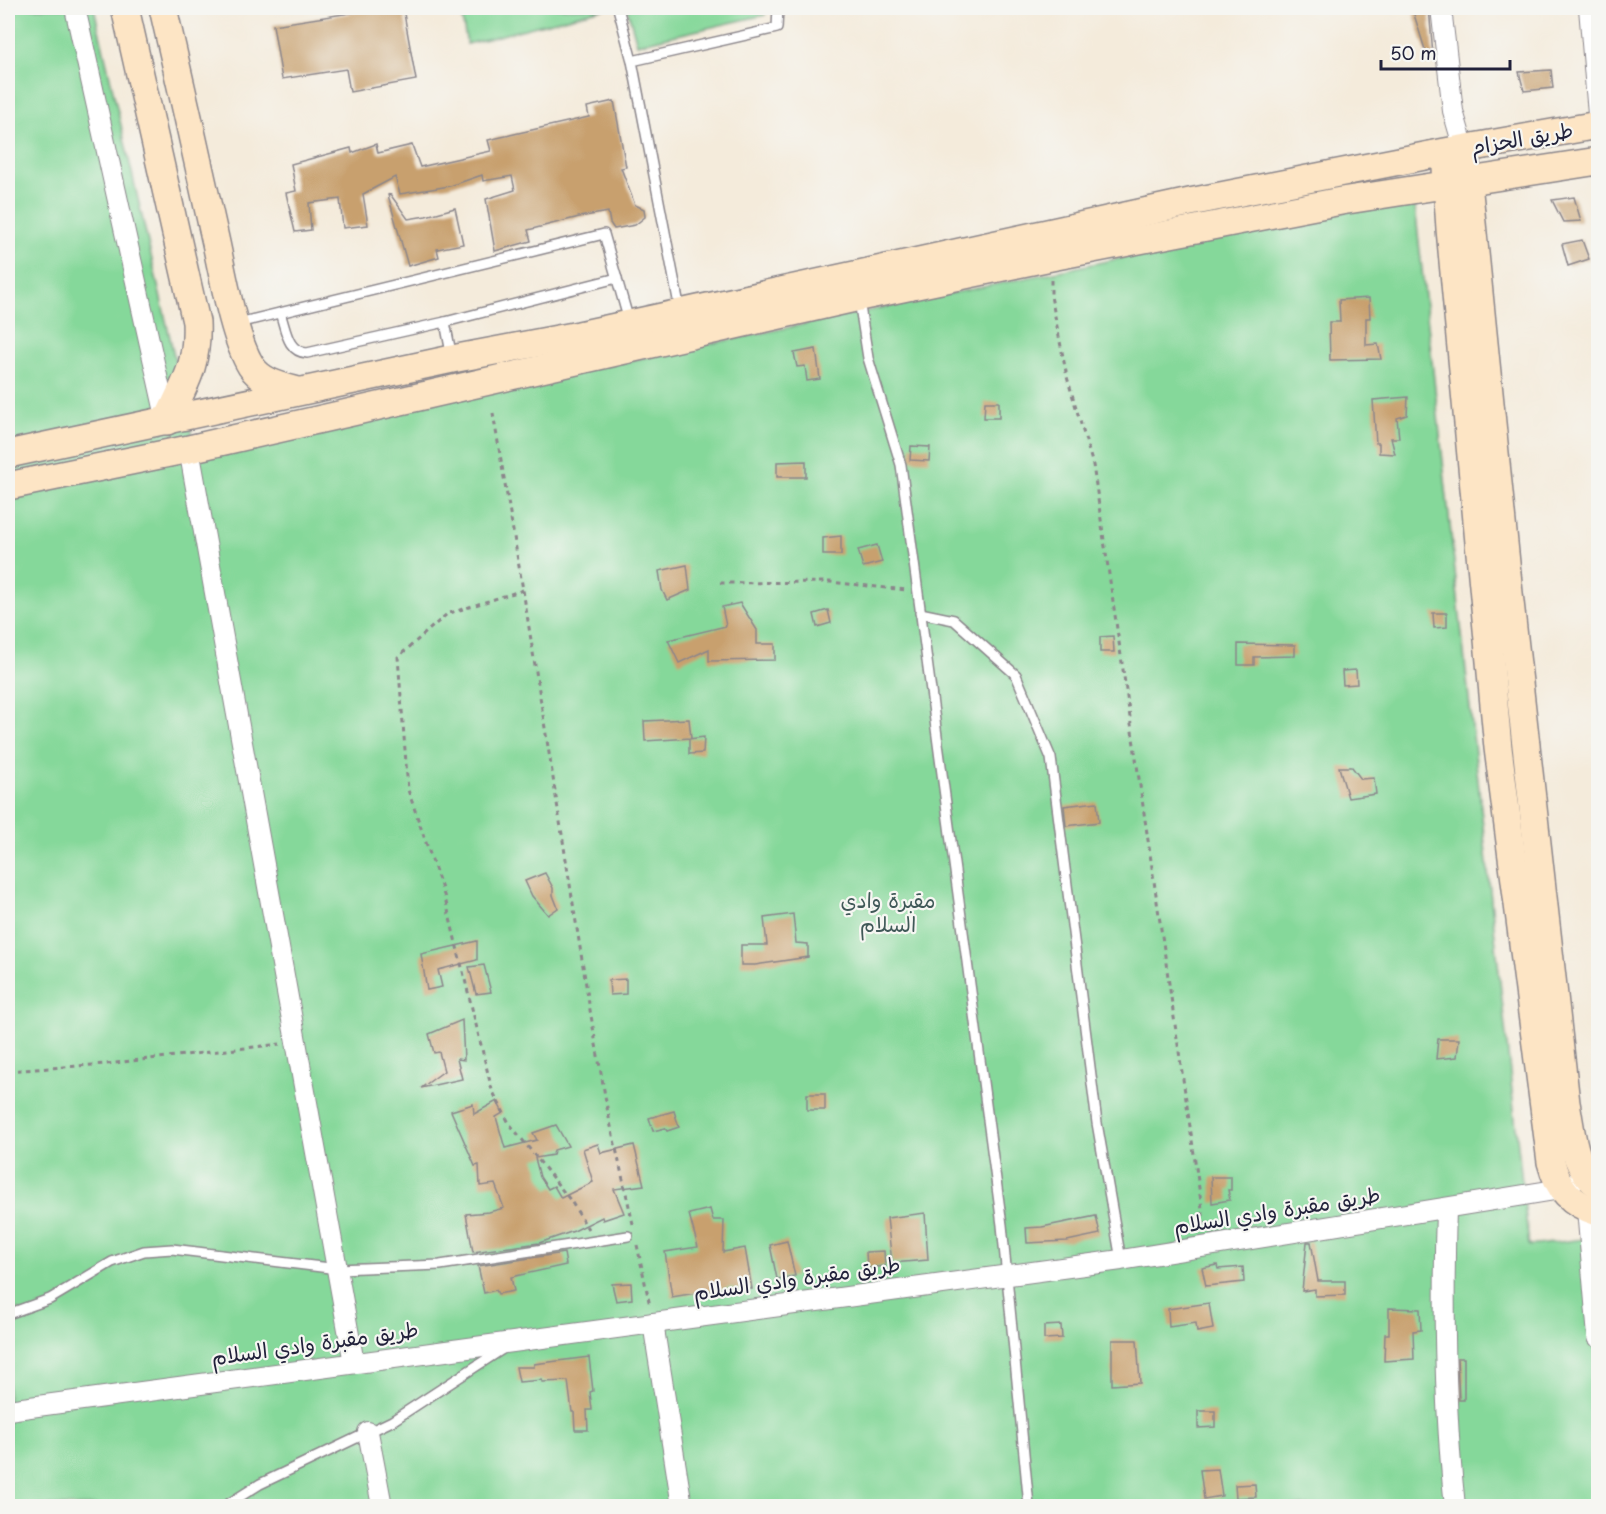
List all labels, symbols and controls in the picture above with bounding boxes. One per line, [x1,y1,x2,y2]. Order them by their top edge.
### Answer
scale bar [1381,33,1510,71]
text: 50 m [1390,39,1437,66]
street label: طريق الحزام [1468,112,1576,164]
park label: مقبرة وادي السلام [841,883,935,941]
street label: طريق مقبرة وادي السلام [1171,1177,1383,1243]
street label: طريق مقبرة وادي السلام [691,1247,903,1309]
street label: طريق مقبرة وادي السلام [209,1312,421,1374]

